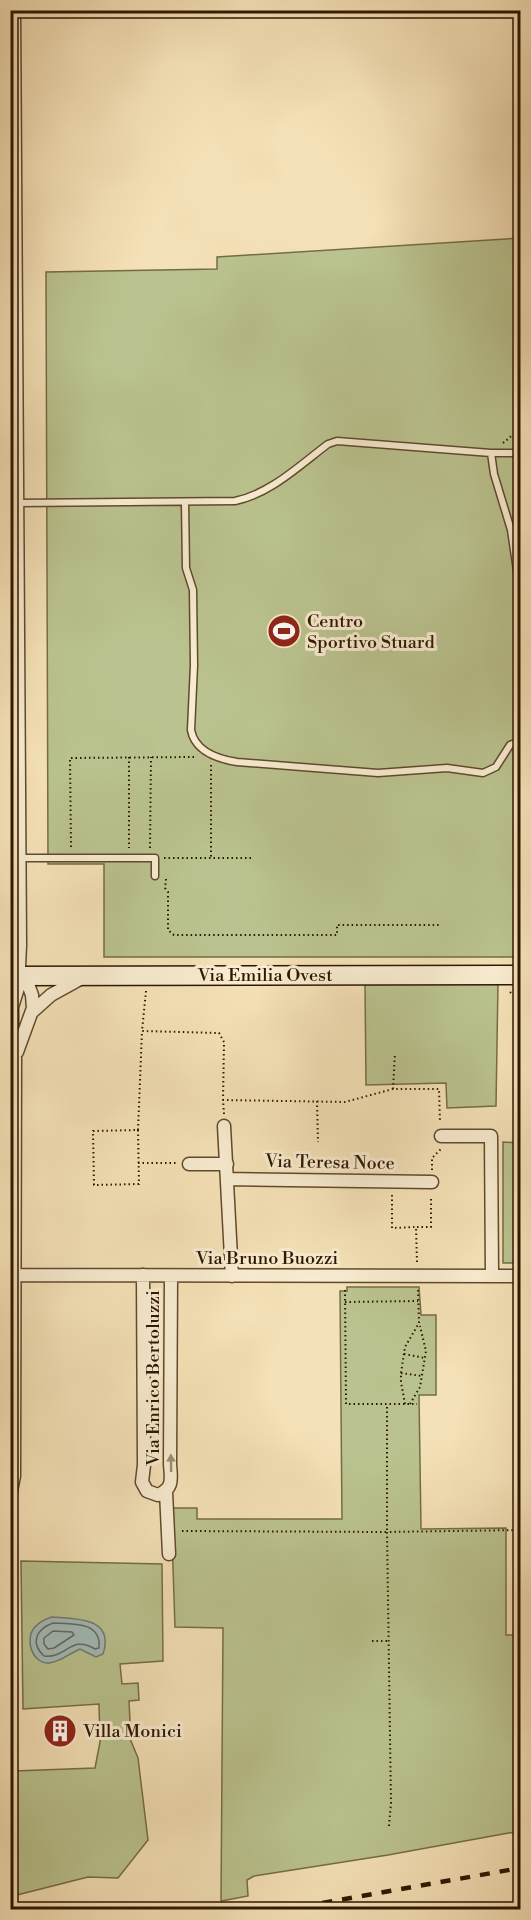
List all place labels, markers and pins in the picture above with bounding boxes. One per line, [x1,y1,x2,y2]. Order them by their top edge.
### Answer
place label: Centro Sportivo Stuard [307,610,436,654]
sports icon: Centro Sportivo Stuard [266,613,302,649]
building icon: Villa Monici [42,1713,78,1749]
place label: Villa Monici [82,1720,182,1743]

